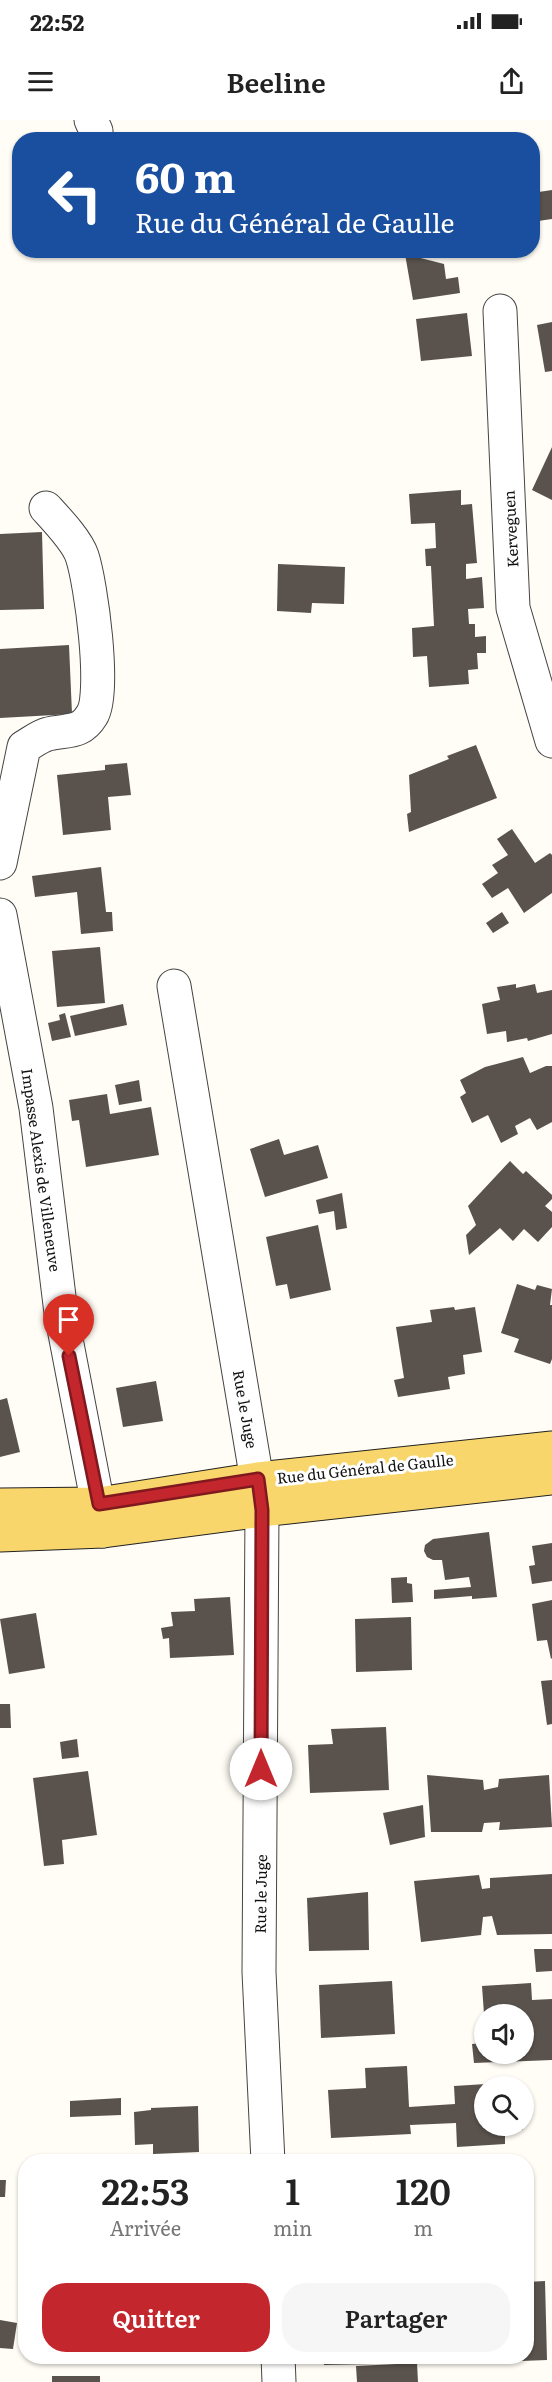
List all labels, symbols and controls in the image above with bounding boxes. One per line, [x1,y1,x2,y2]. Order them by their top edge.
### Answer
text: 22:52 [30,5,84,38]
text: Beeline [226,61,326,101]
icon: menu [24,65,57,98]
icon: share [495,65,528,98]
text: 60 m [135,144,236,206]
icon: left [36,156,114,234]
text: Rue du Général de Gaulle [135,201,455,241]
street label: Kerveguen [496,490,524,568]
street label: Impasse Alexis de Villeneuve [16,1067,68,1273]
pin [43,1294,94,1356]
icon: arrive [52,1303,85,1336]
street label: Rue le Juge [228,1368,264,1450]
street label: Rue du Général de Gaulle [276,1447,455,1489]
position arrow [229,1737,293,1801]
street label: Rue le Juge [248,1854,272,1934]
map controls [474,2004,534,2136]
button: sound [474,2004,534,2064]
button: search [474,2076,534,2136]
text: 22:53 [101,2163,190,2216]
text: 1 [285,2163,300,2216]
text: 120 [395,2163,451,2216]
text: Arrivée [110,2212,181,2242]
text: min [273,2212,312,2242]
text: m [413,2212,433,2242]
button: Quitter [42,2283,270,2352]
button: Partager [282,2283,510,2352]

